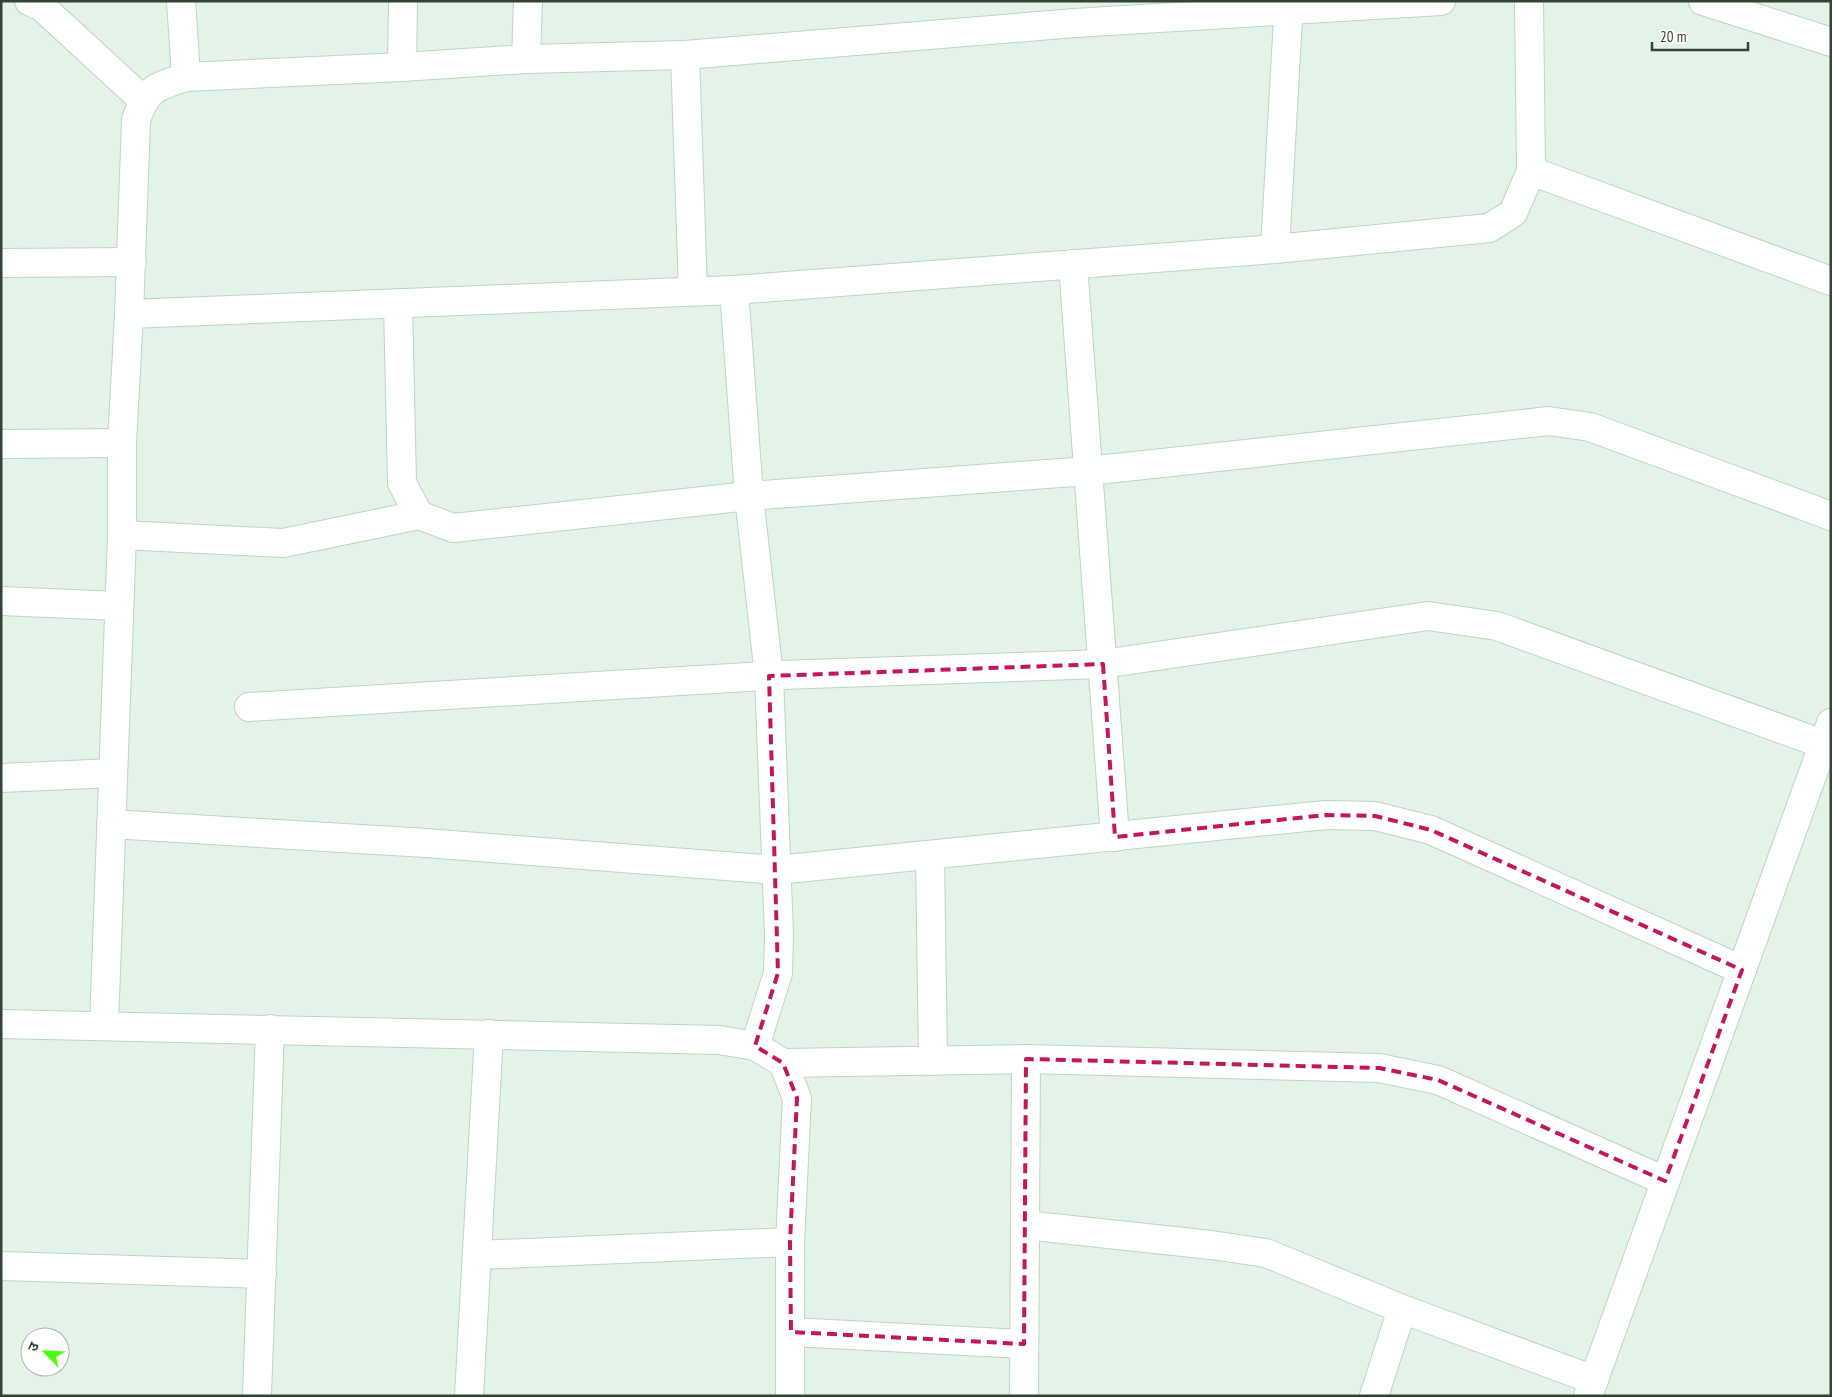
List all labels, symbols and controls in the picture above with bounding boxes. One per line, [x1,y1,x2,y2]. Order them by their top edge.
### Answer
scale bar [1652,20,1748,52]
text: 20 m [1660,27,1686,46]
north arrow [20,1327,70,1377]
text: उ [23,1339,43,1354]

